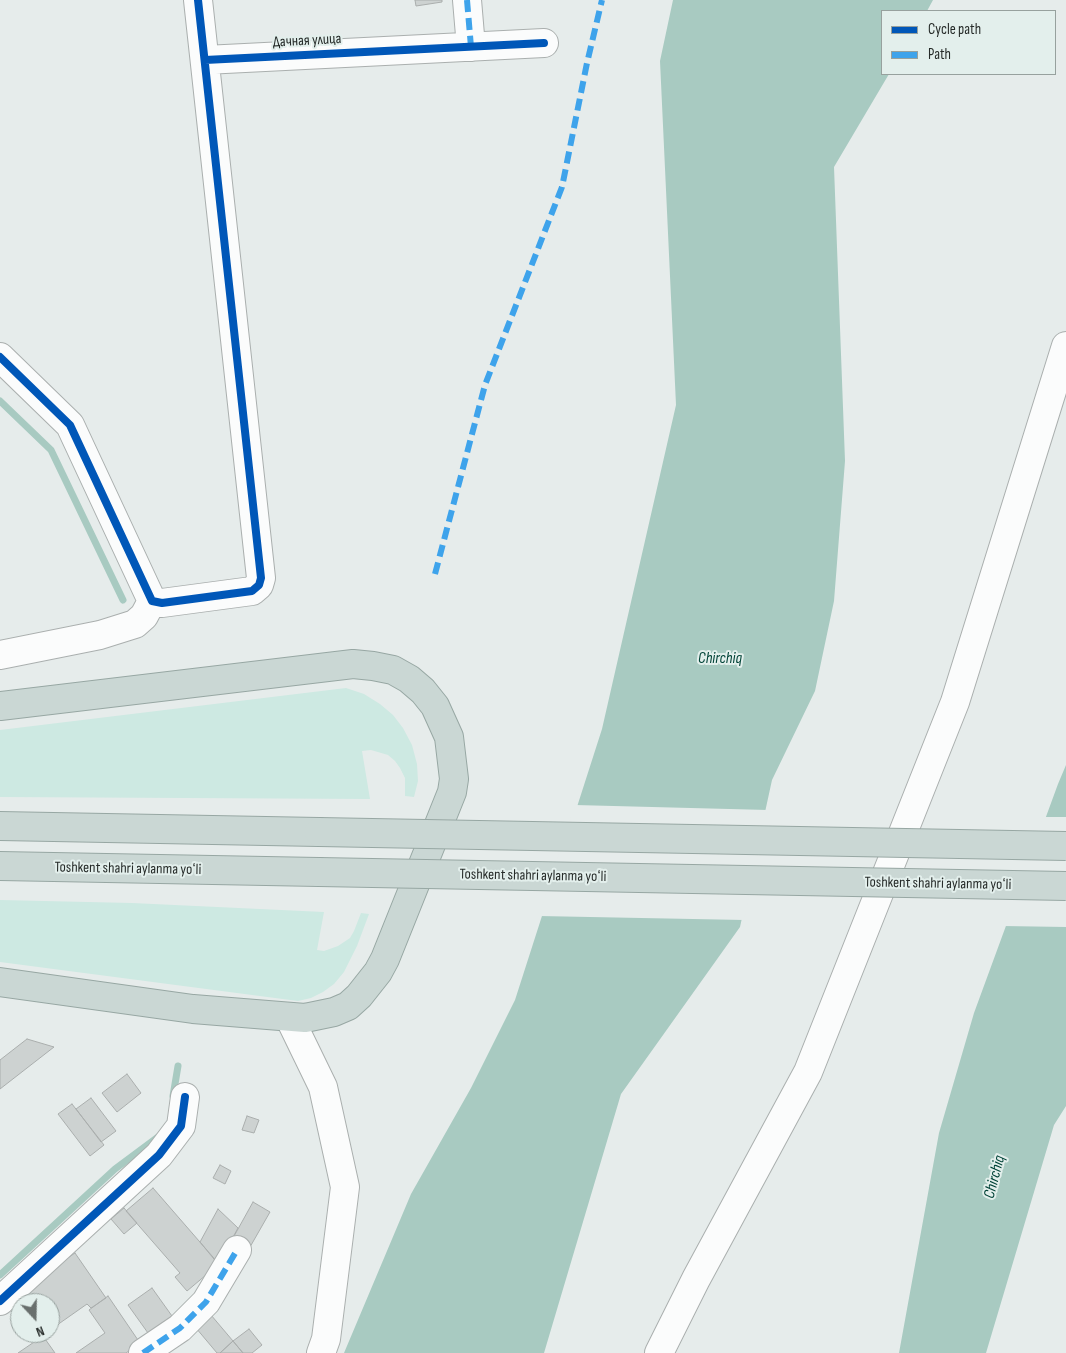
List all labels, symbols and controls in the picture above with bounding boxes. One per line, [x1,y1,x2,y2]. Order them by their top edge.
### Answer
legend [881,10,1056,75]
text: Cycle path [928,20,981,39]
street label: Дачная улица [272,30,342,52]
text: Path [928,45,951,64]
water label: Chirchiq [698,649,742,669]
street label: Toshkent shahri aylanma yoʻli [54,859,202,879]
street label: Toshkent shahri aylanma yoʻli [459,866,607,886]
street label: Toshkent shahri aylanma yoʻli [864,874,1012,894]
water label: Chirchiq [980,1153,1010,1201]
north arrow [10,1293,60,1343]
text: N [34,1322,47,1341]

